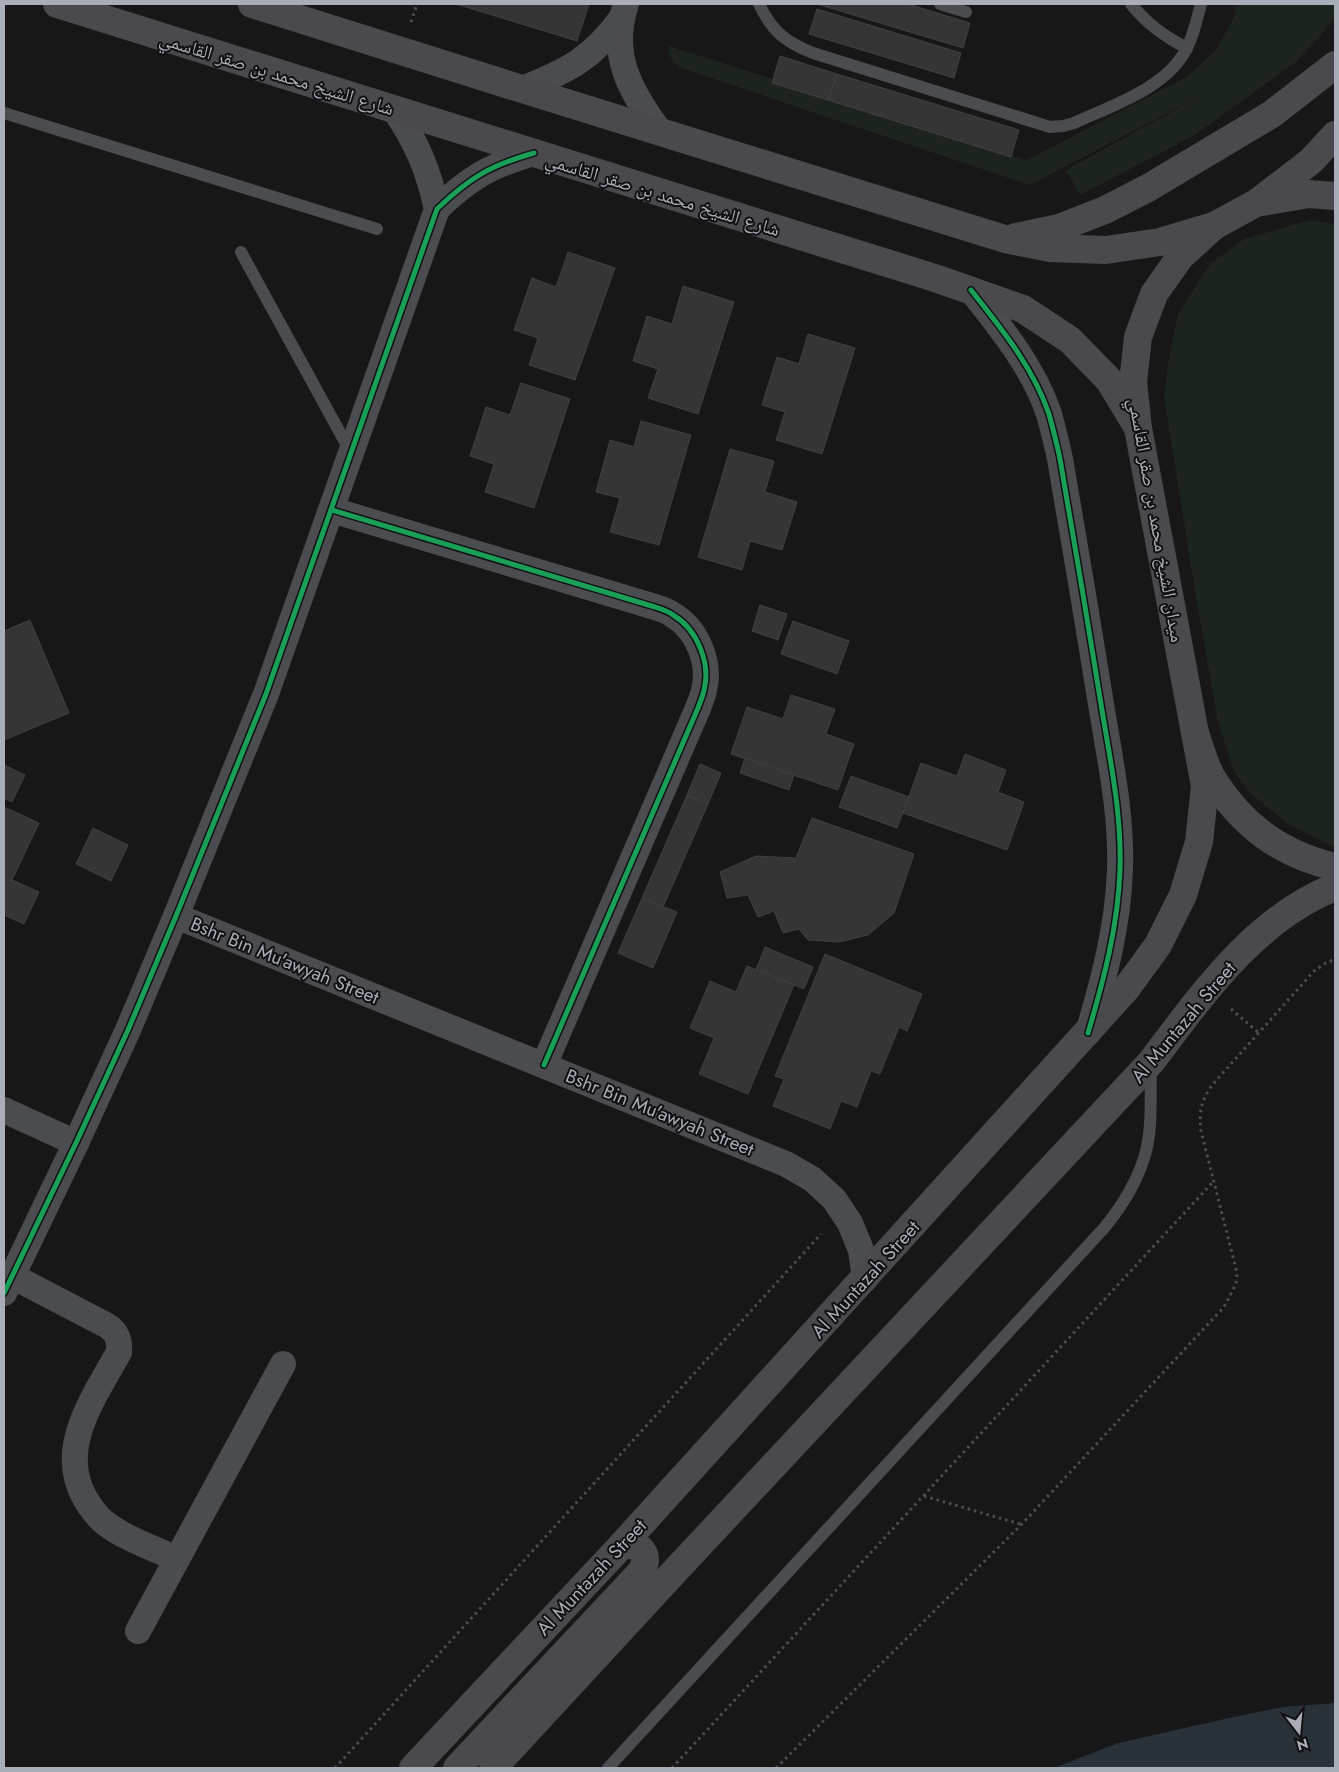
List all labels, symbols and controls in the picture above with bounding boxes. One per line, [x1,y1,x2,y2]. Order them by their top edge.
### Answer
street label: شارع الشيخ محمد بن صقر القاسمي [156,25,397,124]
street label: شارع الشيخ محمد بن صقر القاسمي [542,146,783,245]
street label: ميدان الشيخ محمد بن صقر القاسمي [1120,396,1191,645]
street label: Bshr Bin Mu'awyah Street [187,910,383,1011]
street label: Al Muntazah Street [1125,956,1242,1089]
street label: Bshr Bin Mu'awyah Street [562,1062,758,1163]
street label: Al Muntazah Street [805,1214,926,1344]
street label: Al Muntazah Street [530,1513,653,1642]
north arrow [1274,1707,1324,1757]
text: N [1294,1733,1311,1756]

